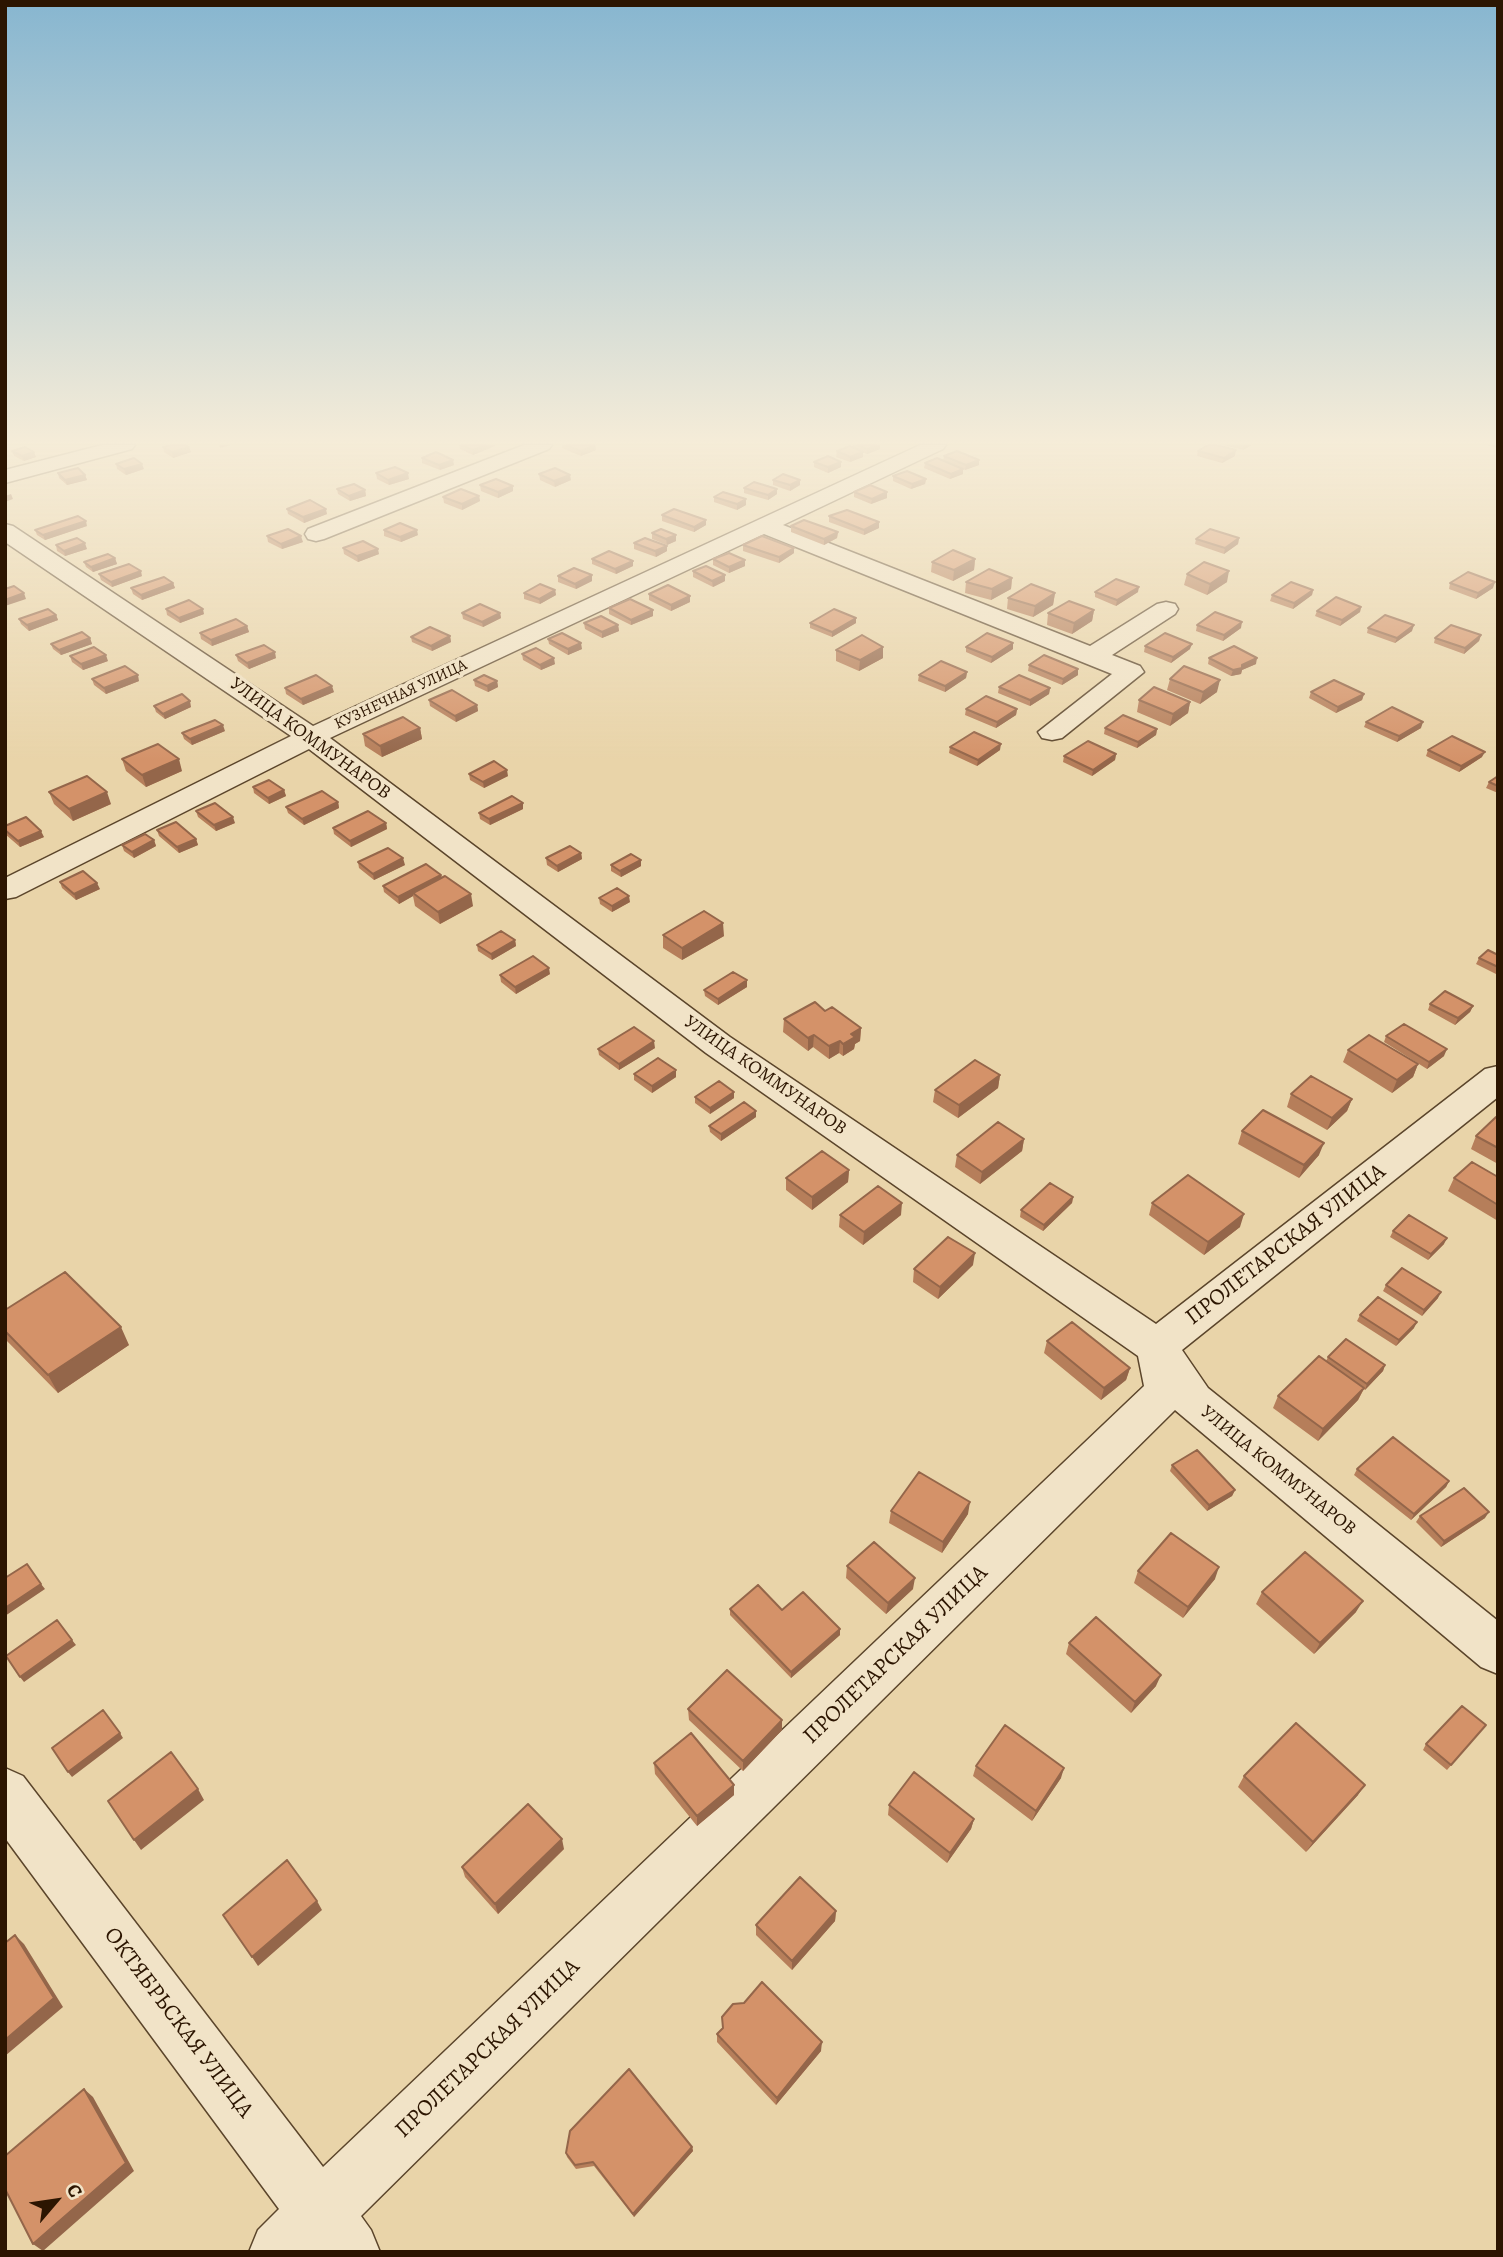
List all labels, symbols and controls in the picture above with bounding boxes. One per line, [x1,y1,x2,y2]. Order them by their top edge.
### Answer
street label: КУЗНЕЧНАЯ УЛИЦА [332,656,470,734]
street label: УЛИЦА КОММУНАРОВ [225,673,395,805]
street label: УЛИЦА КОММУНАРОВ [679,1011,851,1141]
street label: ПРОЛЕТАРСКАЯ УЛИЦА [1181,1158,1391,1332]
street label: УЛИЦА КОММУНАРОВ [1196,1401,1360,1541]
street label: ПРОЛЕТАРСКАЯ УЛИЦА [798,1560,994,1750]
street label: ОКТЯБРЬСКАЯ УЛИЦА [97,1922,259,2124]
street label: ПРОЛЕТАРСКАЯ УЛИЦА [390,1954,586,2144]
north arrow [21,2166,91,2236]
text: С [60,2179,89,2202]

